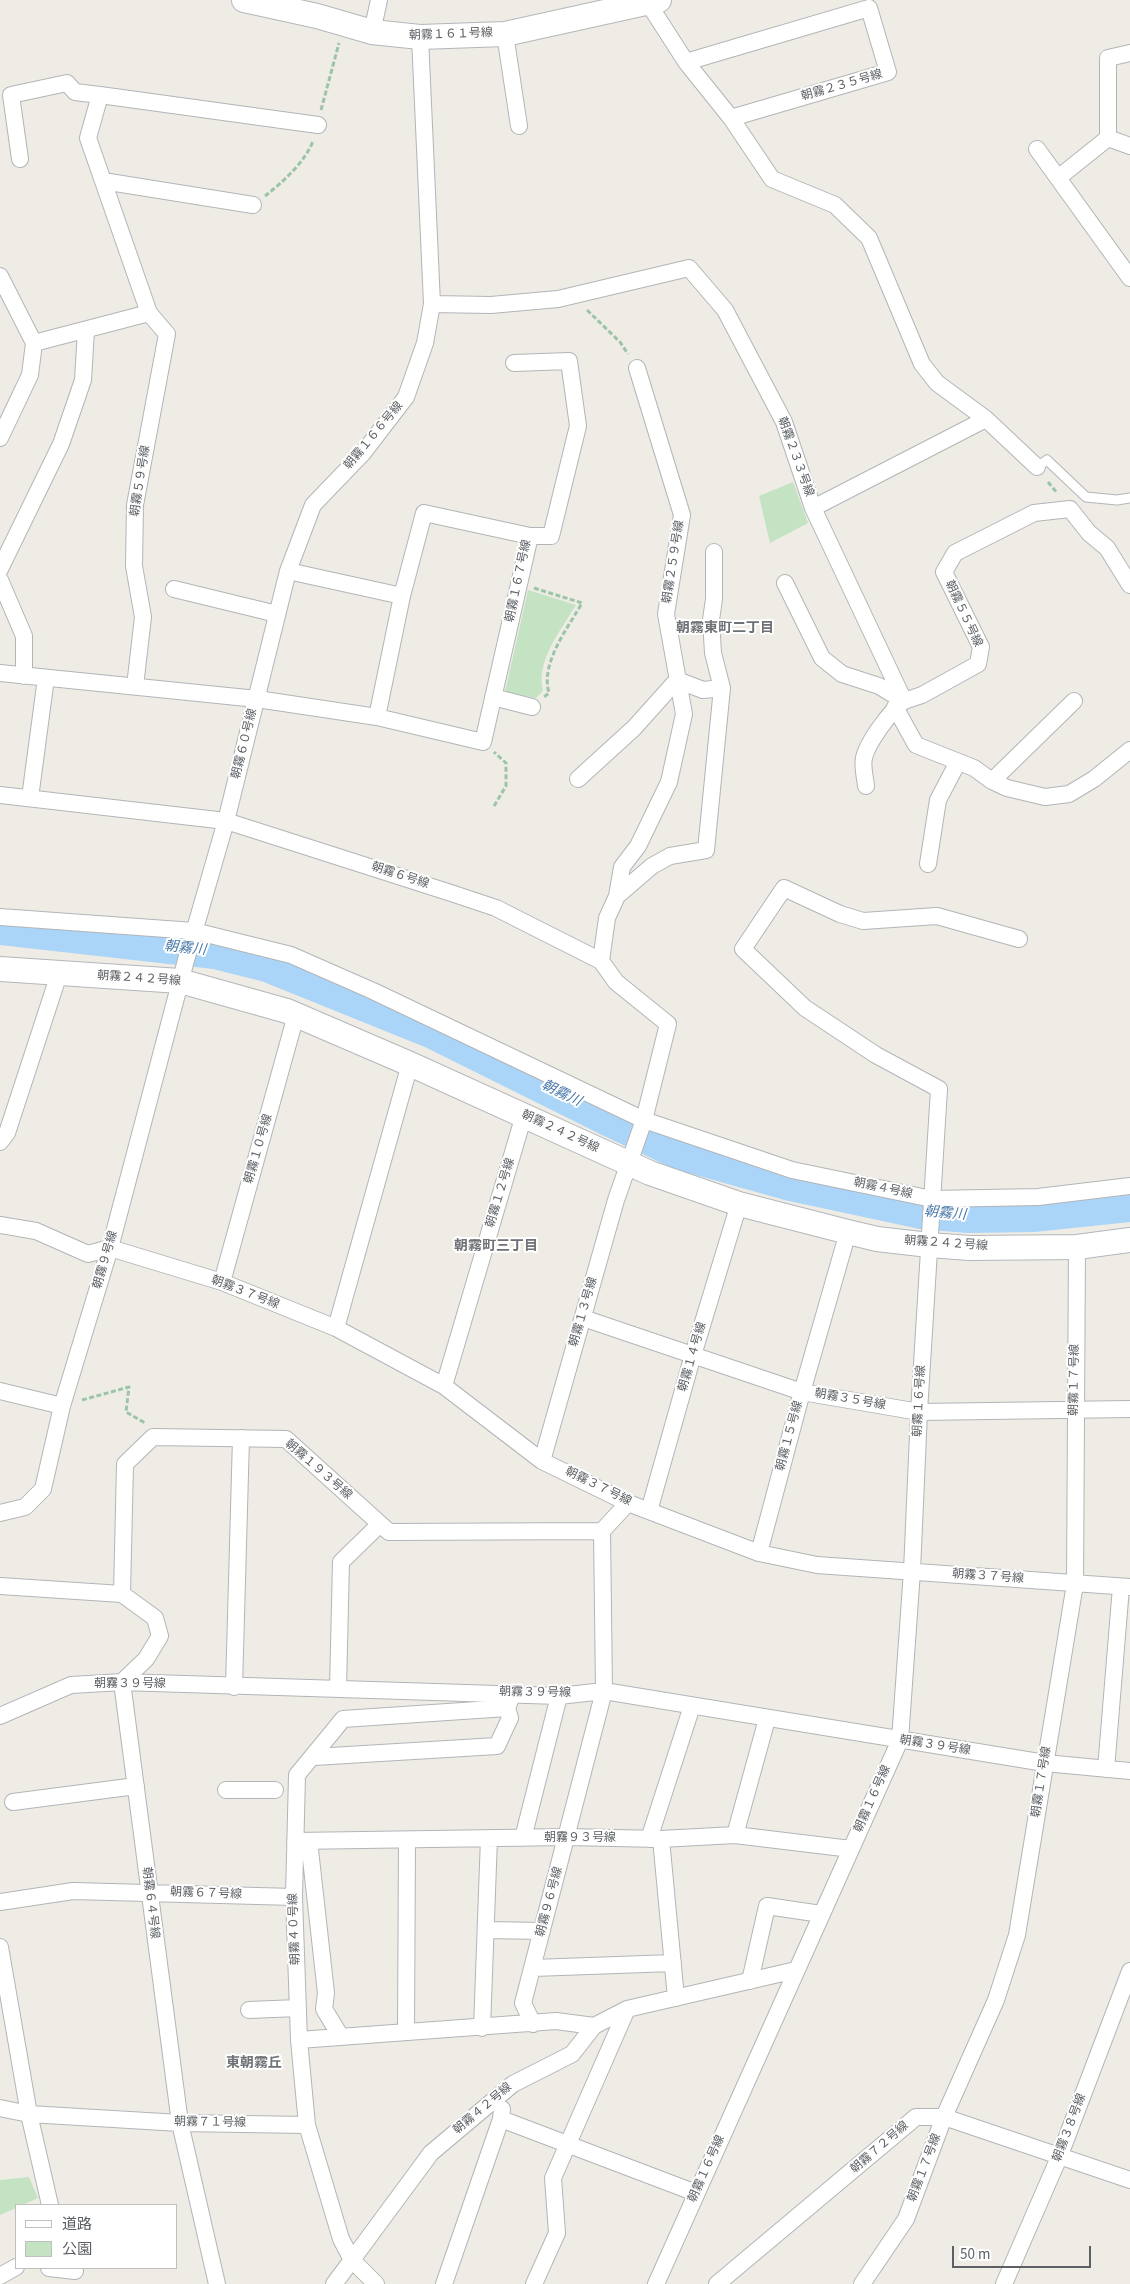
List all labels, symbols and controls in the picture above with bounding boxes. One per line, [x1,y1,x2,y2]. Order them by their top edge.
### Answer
street label: 朝霧１６１号線 [409,26,493,44]
street label: 朝霧２３５号線 [800,68,884,104]
street label: 朝霧１６６号線 [341,399,407,473]
street label: 朝霧２３３号線 [774,415,816,499]
street label: 朝霧５９号線 [128,444,154,518]
street label: 朝霧２５９号線 [660,519,688,605]
street label: 朝霧１６７号線 [503,538,535,624]
street label: 朝霧５５号線 [941,578,985,650]
district label: 朝霧東町二丁目 [676,621,774,637]
street label: 朝霧６０号線 [229,707,261,781]
street label: 朝霧６号線 [369,860,431,892]
water label: 朝霧川 [163,938,207,960]
street label: 朝霧２４２号線 [97,969,181,989]
water label: 朝霧川 [538,1077,584,1111]
street label: 朝霧２４２号線 [519,1108,601,1156]
street label: 朝霧１０号線 [242,1112,276,1186]
street label: 朝霧１２号線 [484,1156,518,1230]
street label: 朝霧４号線 [852,1176,914,1202]
water label: 朝霧川 [923,1204,967,1224]
street label: 朝霧９号線 [91,1229,121,1291]
street label: 朝霧２４２号線 [904,1234,988,1254]
district label: 朝霧町三丁目 [454,1239,538,1255]
street label: 朝霧３７号線 [209,1273,281,1313]
street label: 朝霧１３号線 [567,1275,601,1349]
street label: 朝霧１４号線 [676,1320,710,1394]
street label: 朝霧１７号線 [1067,1344,1083,1416]
street label: 朝霧１６号線 [911,1365,929,1437]
street label: 朝霧３５号線 [813,1387,887,1413]
street label: 朝霧１５号線 [774,1399,806,1473]
street label: 朝霧１９３号線 [282,1437,354,1503]
street label: 朝霧３７号線 [562,1465,634,1509]
street label: 朝霧３７号線 [952,1567,1024,1587]
street label: 朝霧３９号線 [94,1677,166,1691]
street label: 朝霧３９号線 [499,1685,571,1701]
street label: 朝霧３９号線 [898,1733,972,1759]
street label: 朝霧１７号線 [1029,1745,1055,1819]
street label: 朝霧１６号線 [852,1763,894,1835]
street label: 朝霧９３号線 [544,1831,616,1845]
street label: 朝霧９６号線 [534,1865,566,1939]
street label: 朝霧６４号線 [138,1866,162,1940]
street label: 朝霧６７号線 [170,1886,242,1902]
street label: 朝霧４０号線 [287,1893,303,1965]
district label: 東朝霧丘 [226,2056,282,2072]
street label: 朝霧４２号線 [451,2080,515,2138]
street label: 朝霧３８号線 [1050,2092,1090,2164]
street label: 朝霧７１号線 [174,2115,246,2131]
street label: 朝霧７２号線 [848,2119,912,2177]
street label: 朝霧１７号線 [905,2132,945,2204]
street label: 朝霧１６号線 [686,2133,728,2205]
legend [15,2204,178,2269]
text: 道路 [62,2214,92,2235]
scale bar [955,2236,1094,2268]
text: 公園 [62,2239,92,2260]
text: 50 m [960,2244,990,2265]

